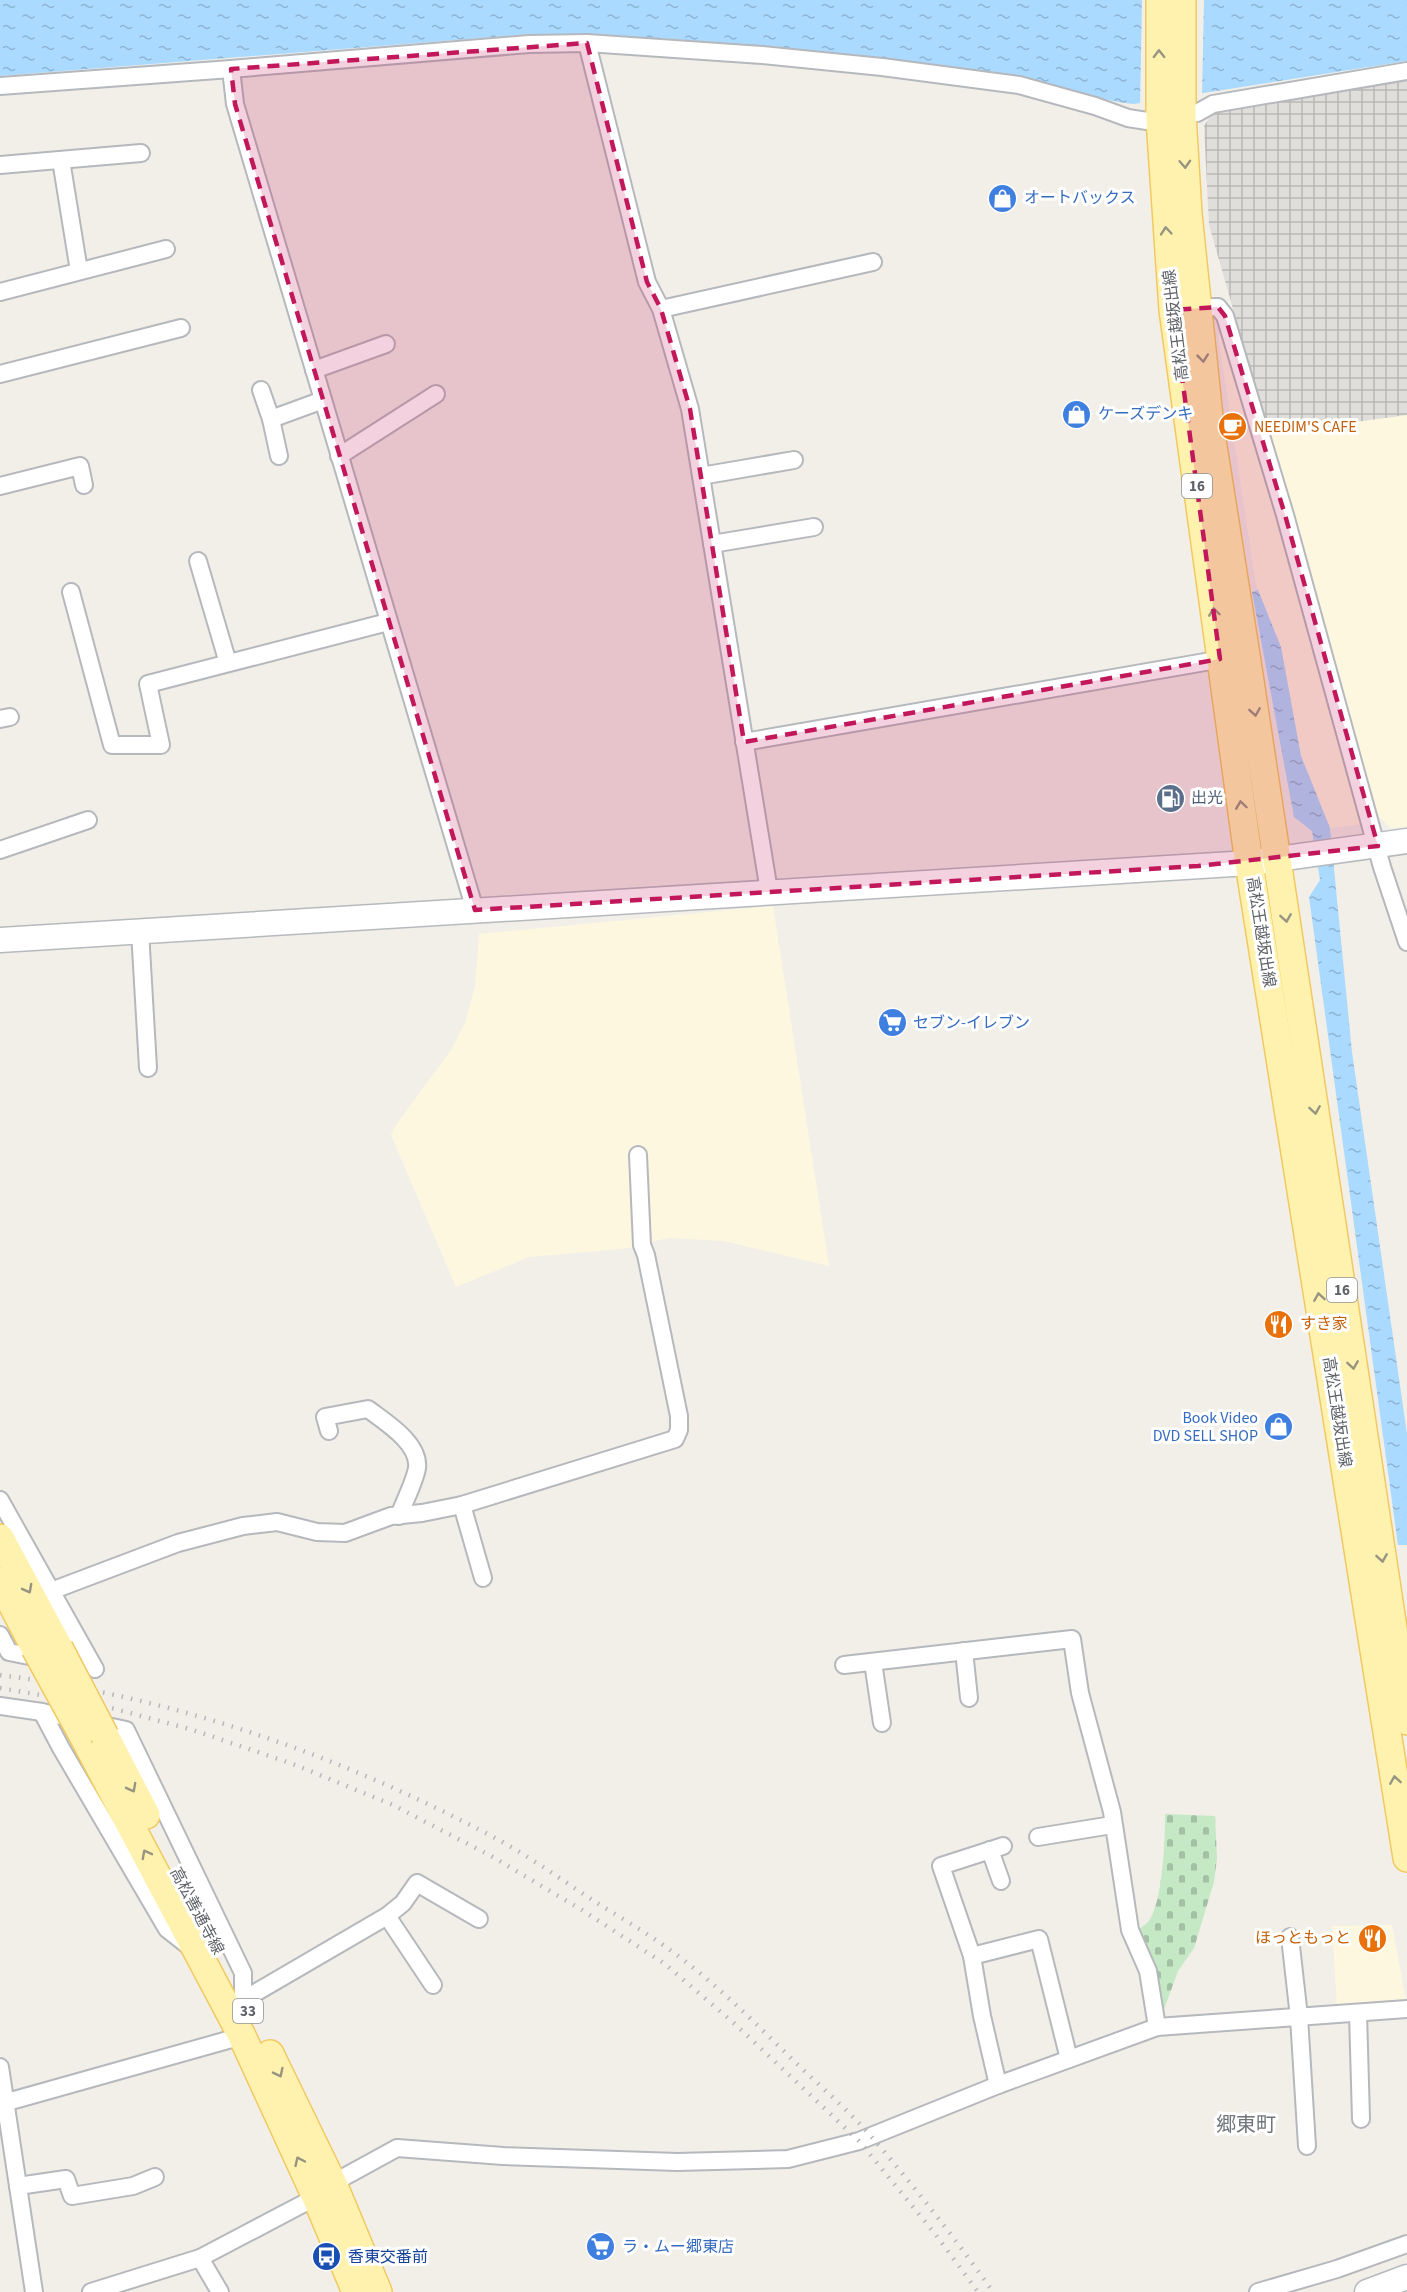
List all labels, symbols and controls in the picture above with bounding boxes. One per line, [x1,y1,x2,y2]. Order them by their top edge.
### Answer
one-way arrow [1153,49,1166,58]
one-way arrow [1178,159,1191,168]
shop icon: オートバックス [987,182,1019,214]
place label: オートバックス [1024,187,1136,209]
one-way arrow [1160,226,1173,235]
street label: 高松王越坂出線 [1158,268,1194,382]
one-way arrow [1196,353,1209,362]
shop icon: ケーズデンキ [1061,398,1093,430]
place label: ケーズデンキ [1098,403,1193,425]
cafe icon: NEEDIM'S CAFE [1217,411,1249,443]
place label: NEEDIM'S CAFE [1254,416,1357,438]
road number: 16 [1182,474,1212,498]
one-way arrow [1208,607,1221,616]
one-way arrow [1248,707,1261,717]
fuel station icon: 出光 [1154,782,1186,814]
place label: 出光 [1191,787,1223,809]
one-way arrow [1236,800,1248,809]
street label: 高松王越坂出線 [1241,875,1281,989]
one-way arrow [1279,913,1291,922]
supermarket icon: セブン-イレブン [876,1007,908,1039]
place label: セブン-イレブン [913,1012,1030,1034]
one-way arrow [1308,1106,1320,1115]
road number: 16 [1327,1278,1357,1302]
one-way arrow [1313,1292,1325,1301]
restaurant icon: すき家 [1263,1308,1295,1340]
place label: すき家 [1300,1313,1348,1335]
street label: 高松王越坂出線 [1317,1355,1357,1469]
one-way arrow [1347,1361,1359,1370]
place label: Book Video DVD SELL SHOP [1153,1407,1258,1447]
shop icon: Book Video DVD SELL SHOP [1263,1411,1295,1443]
one-way arrow [1376,1554,1388,1563]
one-way arrow [21,1583,32,1594]
one-way arrow [1389,1775,1401,1784]
one-way arrow [125,1782,136,1792]
one-way arrow [142,1850,153,1861]
street label: 高松善通寺線 [165,1863,229,1959]
restaurant icon: ほっともっと [1356,1922,1388,1954]
place label: ほっともっと [1255,1927,1351,1949]
road number: 33 [233,1999,263,2023]
one-way arrow [272,2067,284,2078]
district label: 郷東町 [1216,2111,1276,2139]
one-way arrow [295,2157,307,2168]
supermarket icon: ラ・ムー郷東店 [585,2231,617,2263]
place label: ラ・ムー郷東店 [622,2236,734,2258]
bus stop icon: 香東交番前 [311,2241,343,2273]
place label: 香東交番前 [348,2246,428,2268]

